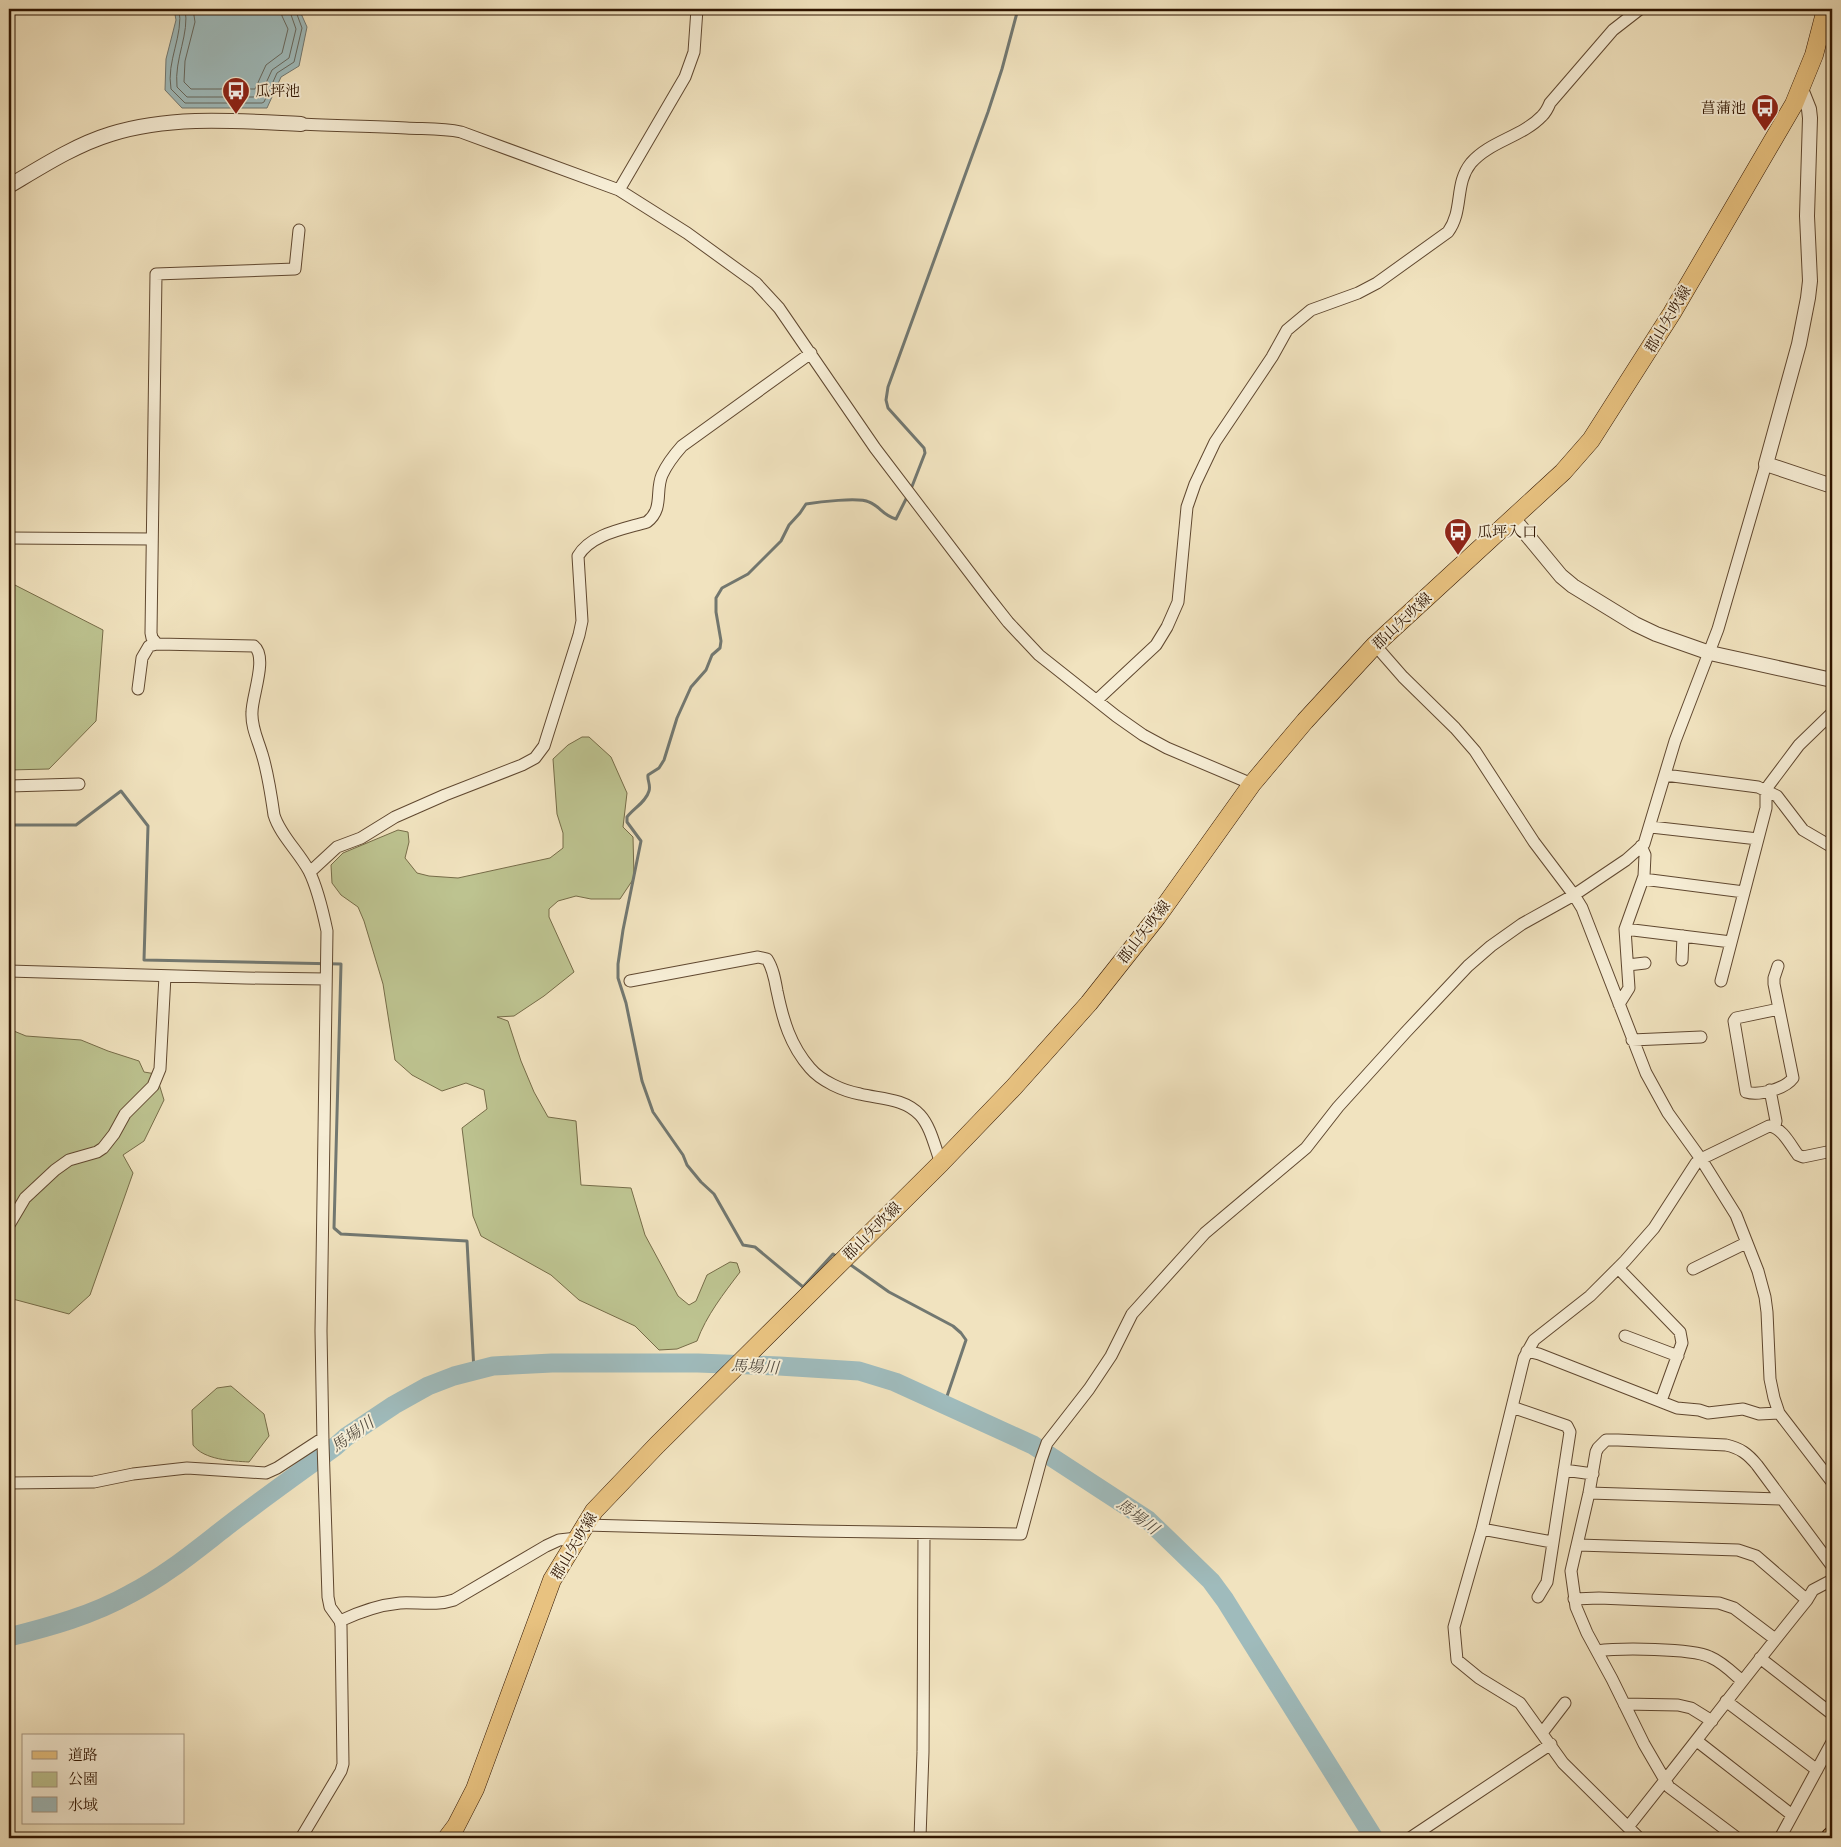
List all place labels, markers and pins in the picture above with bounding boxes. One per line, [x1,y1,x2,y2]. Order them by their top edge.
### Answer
bus stop icon: 瓜坪池 [221,76,251,115]
place label: 瓜坪池 [255,81,300,100]
bus stop icon: 菖蒲池 [1750,93,1780,132]
place label: 菖蒲池 [1701,98,1746,117]
bus stop icon: 瓜坪入口 [1443,517,1473,556]
place label: 瓜坪入口 [1477,522,1537,541]

